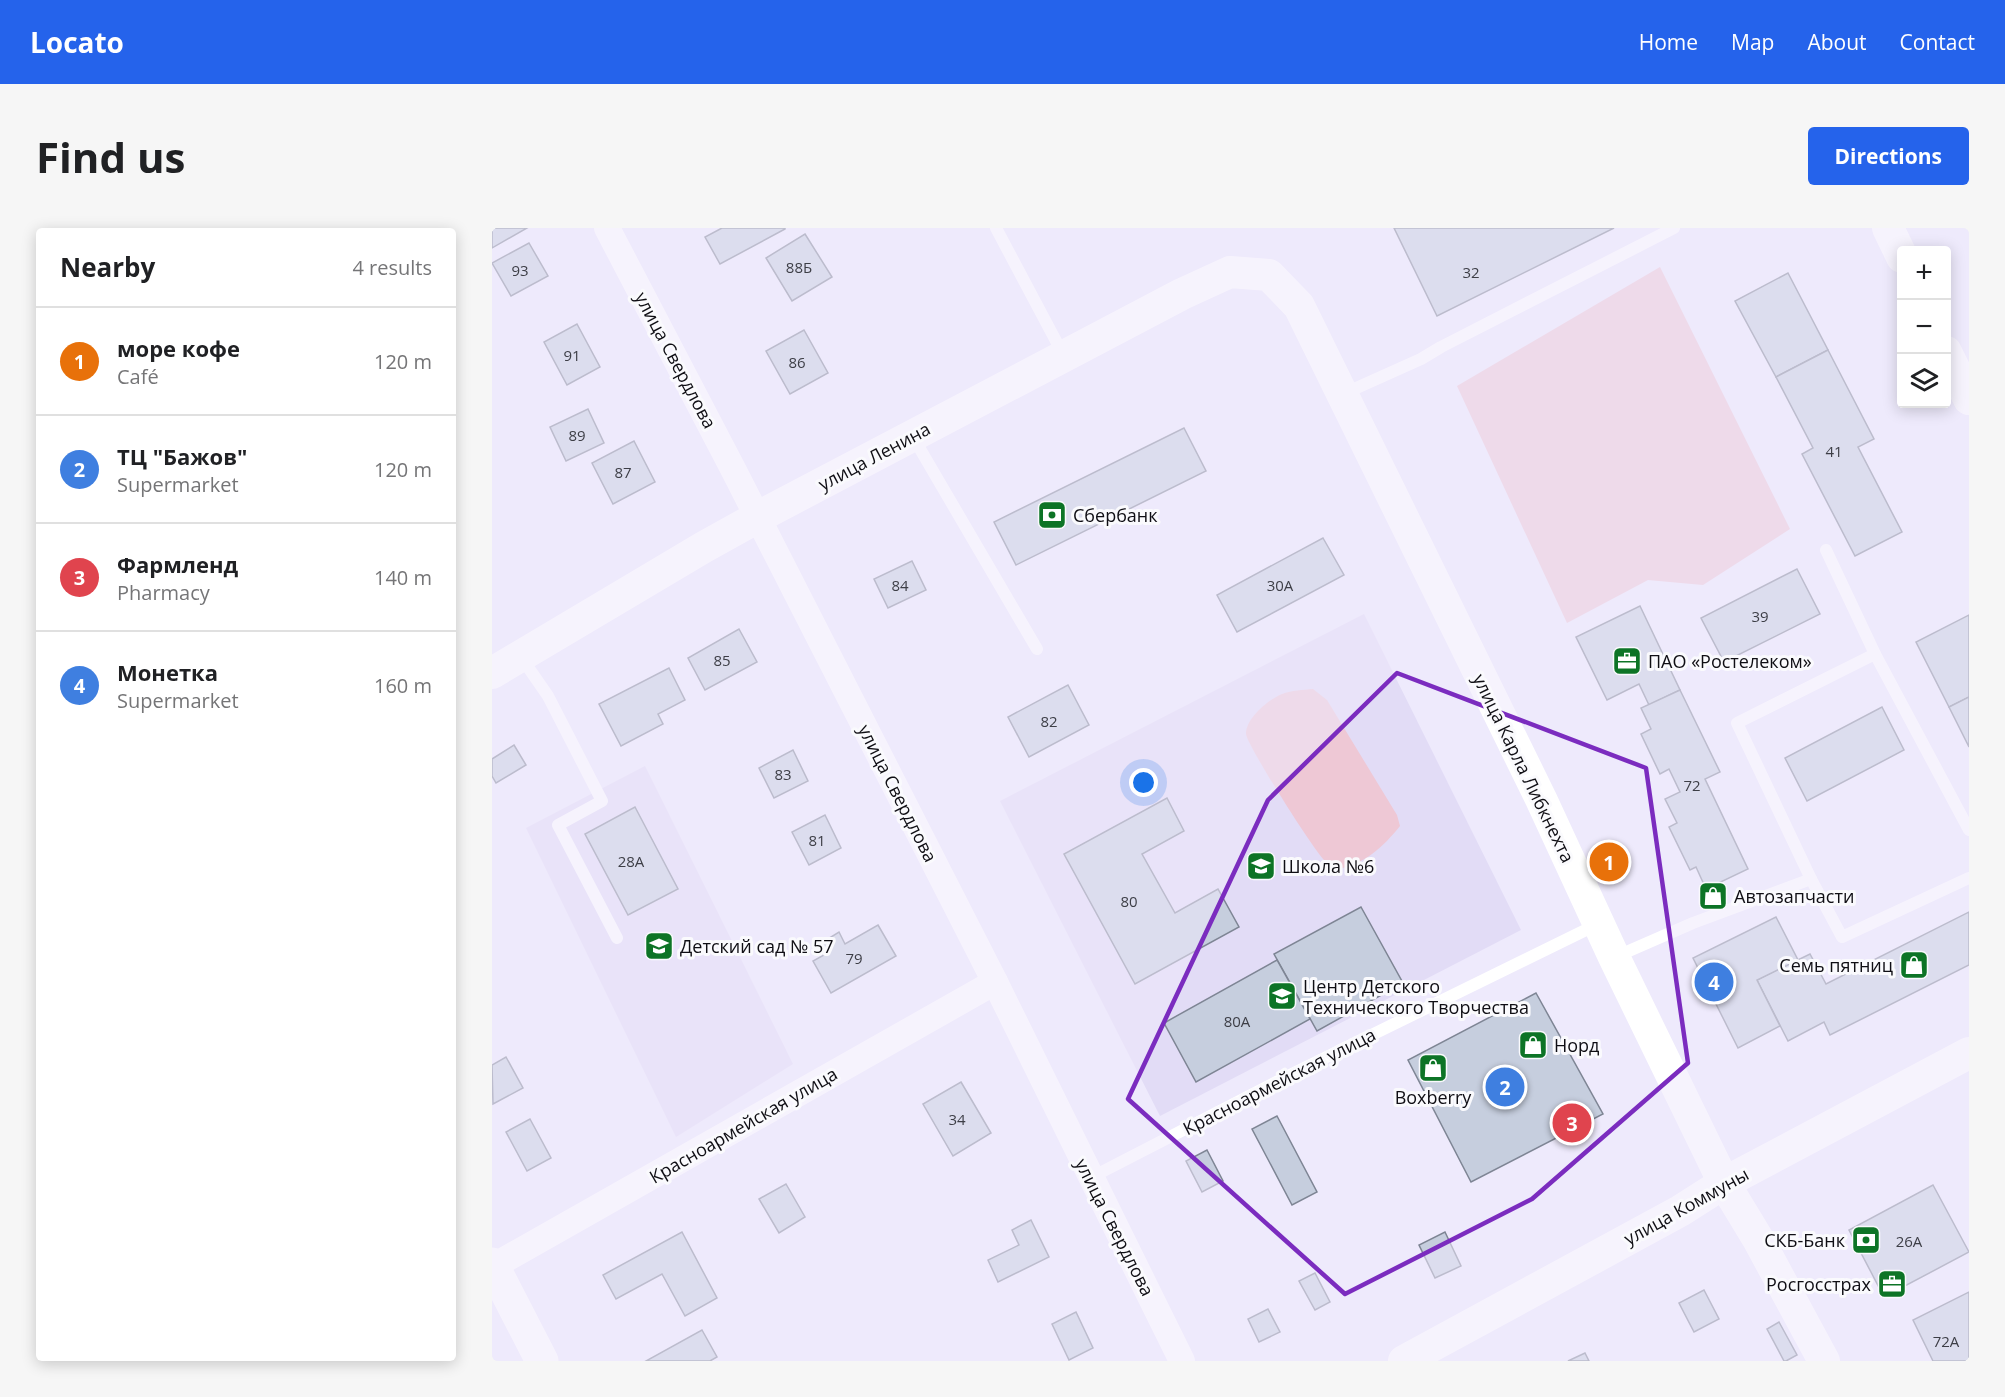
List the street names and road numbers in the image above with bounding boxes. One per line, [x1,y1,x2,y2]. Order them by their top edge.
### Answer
street label: улица Свердлова [630,288,722,432]
street label: улица Ленина [814,416,934,496]
street label: улица Карла Либкнехта [1468,670,1580,866]
street label: улица Свердлова [853,720,943,866]
street label: Красноармейская улица [1179,1022,1379,1140]
street label: Красноармейская улица [645,1061,841,1189]
street label: улица Свердлова [1070,1154,1160,1300]
street label: улица Коммуны [1619,1162,1753,1250]

